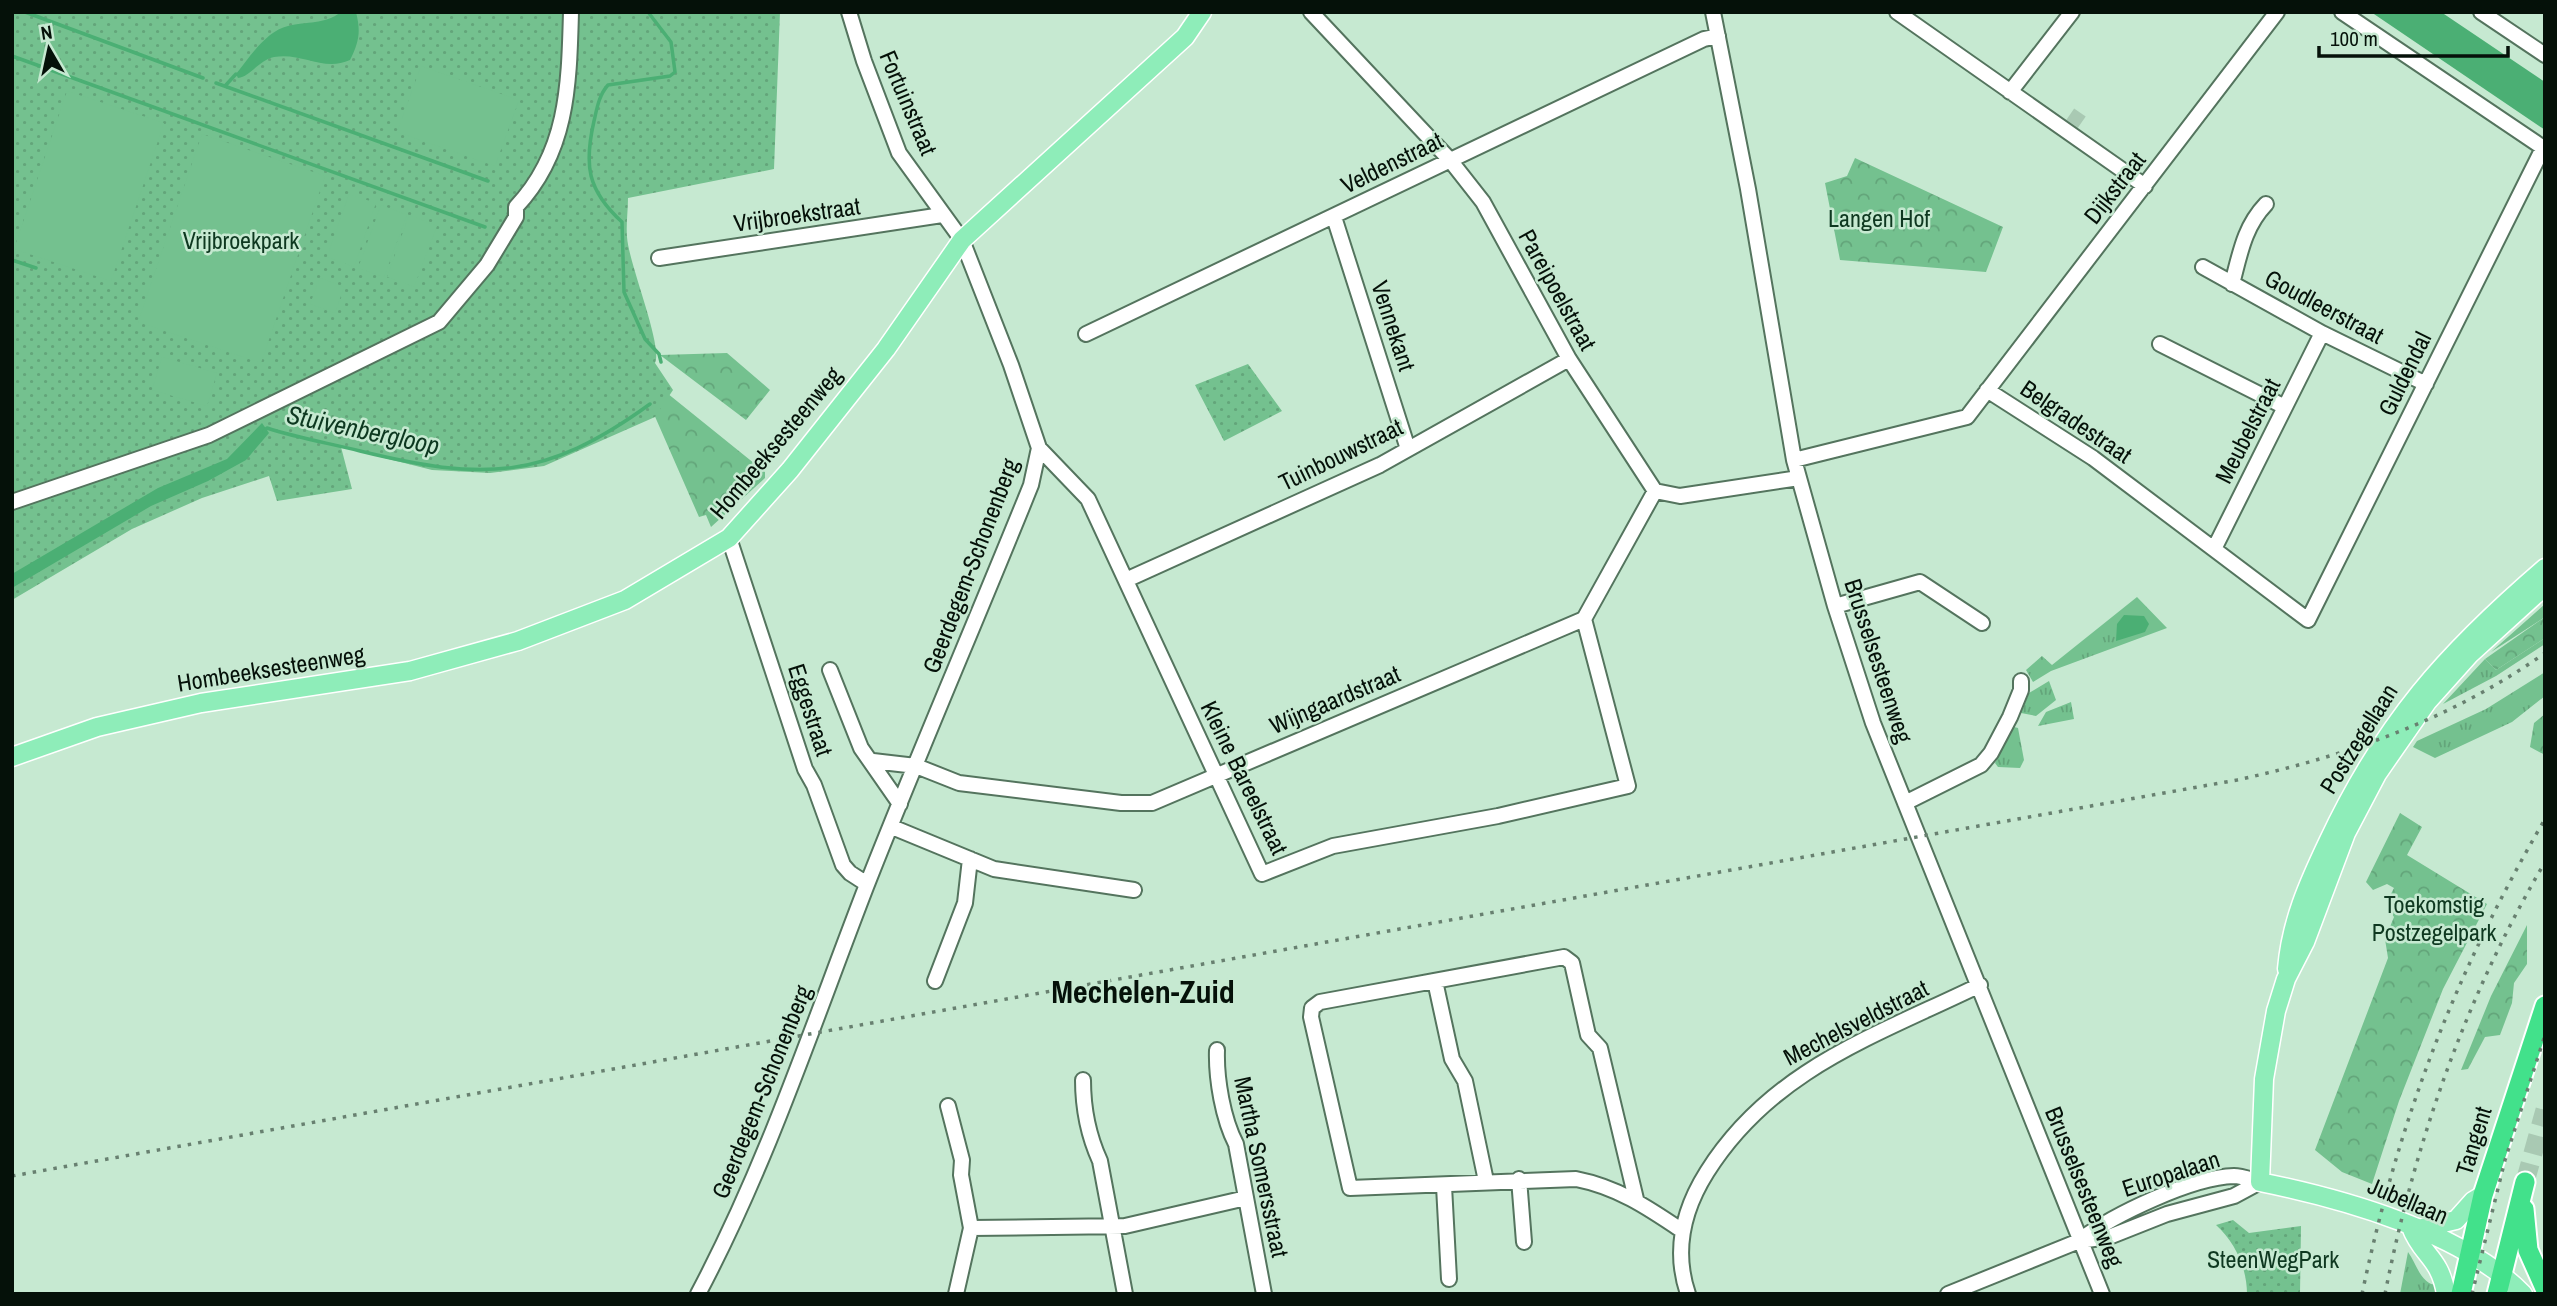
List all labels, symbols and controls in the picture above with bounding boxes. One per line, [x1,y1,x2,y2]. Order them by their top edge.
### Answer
north arrow [14,14,84,84]
scale bar [2319,14,2508,58]
text: N [39,18,54,46]
text: 100 m [2330,24,2378,53]
street label: Fortuinstraat [873,45,945,160]
street label: Veldenstraat [1335,124,1448,200]
street label: Dijkstraat [2076,144,2153,230]
street label: Vrijbroekstraat [732,189,863,239]
park label: Langen Hof [1828,202,1930,234]
street label: Pareipoelstraat [1512,223,1604,356]
park label: Vrijbroekpark [183,224,299,256]
street label: Goudleerstraat [2259,261,2390,351]
street label: Vennekant [1364,277,1424,375]
street label: Guldendal [2370,326,2438,421]
street label: Hombeeksesteenweg [702,360,848,525]
street label: Belgradestraat [2015,372,2139,471]
street label: Meubelstraat [2207,372,2287,488]
water label: Stuivenbergloop [284,396,443,463]
street label: Tuinbouwstraat [1273,410,1408,498]
street label: Geerdegem-Schonenberg [914,454,1026,678]
street label: Brusselsesteenweg [1837,575,1921,747]
street label: Hombeeksesteenweg [175,637,367,699]
street label: Wijngaardstraat [1264,657,1405,741]
street label: Eggestraat [781,659,841,760]
street label: Postzegellaan [2312,678,2404,799]
street label: Kleine Bareelstraat [1194,695,1296,860]
park label: Toekomstig Postzegelpark [2372,888,2497,948]
district label: Mechelen-Zuid [1051,970,1235,1013]
street label: Mechelsveldstraat [1778,972,1934,1072]
street label: Geerdegem-Schonenberg [704,980,819,1203]
street label: Martha Somersstraat [1227,1074,1297,1260]
street label: Brusselsesteenweg [2038,1102,2132,1272]
street label: Tangent [2447,1102,2499,1179]
street label: Europalaan [2118,1142,2224,1204]
street label: Jubellaan [2363,1169,2453,1231]
park label: SteenWegPark [2207,1243,2339,1275]

